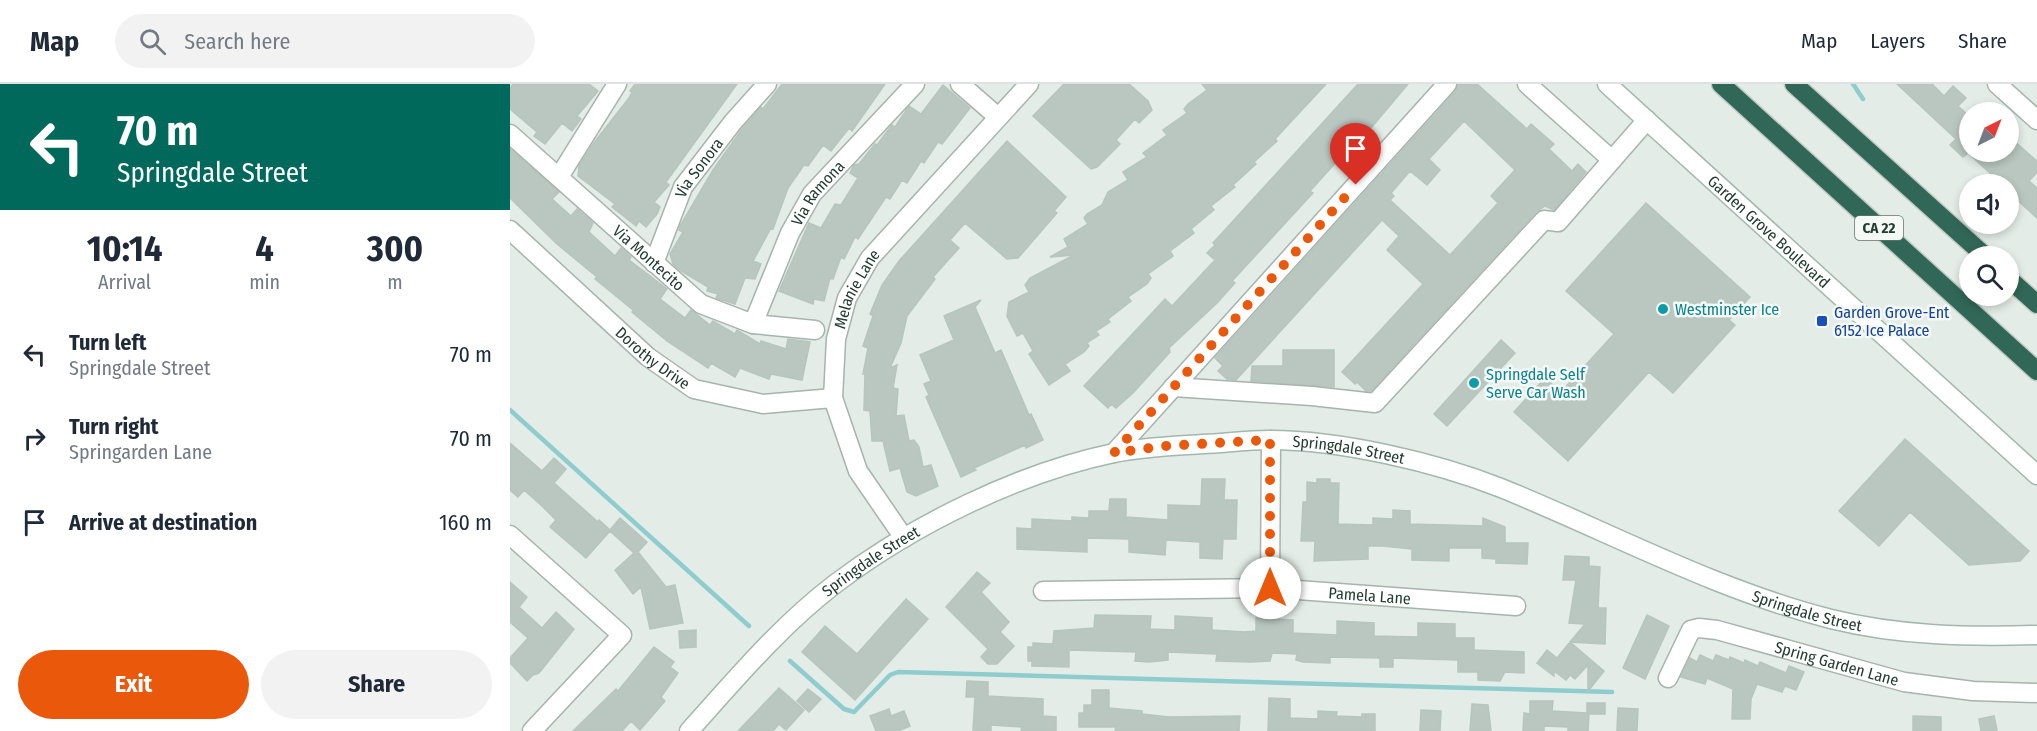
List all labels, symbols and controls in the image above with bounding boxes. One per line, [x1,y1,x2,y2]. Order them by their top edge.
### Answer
search box [115,14,535,68]
text: Map [30,25,79,58]
icon: search [136,25,169,58]
text: Search here [184,28,290,55]
text: Map [1801,28,1837,54]
text: Layers [1870,28,1925,54]
text: Share [1958,28,2007,54]
north arrow [1959,102,2019,162]
map controls [1959,102,2019,306]
text: 70 m [117,106,198,156]
icon: left [18,108,96,186]
pin [1330,123,1381,185]
icon: arrive [1339,132,1372,165]
street label: Via Sonora [671,134,727,200]
text: Springdale Street [117,157,308,189]
street label: Via Ramona [787,157,849,229]
street label: Garden Grove Boulevard [1704,171,1834,292]
button: sound [1959,174,2019,234]
road number: CA 22 [1855,216,1903,240]
street label: Via Montecito [609,221,688,295]
text: 10:14 [87,227,162,271]
text: 4 [255,227,274,271]
text: 300 [367,227,423,271]
street label: Melanie Lane [830,245,884,331]
button: search [1959,246,2019,306]
text: Arrival [98,270,151,294]
text: min [249,270,280,294]
text: m [387,270,403,294]
place label: Westminster Ice [1675,300,1779,319]
marker: Westminster Ice [1656,302,1670,316]
place label: Garden Grove-Ent 6152 Ice Palace [1834,303,1950,340]
marker: Garden Grove-Ent 6152 Ice Palace [1815,314,1829,328]
street label: Dorothy Drive [612,323,694,393]
text: Turn left [69,329,147,356]
icon: left [18,338,51,371]
text: 70 m [450,341,492,368]
text: Springdale Street [69,356,210,380]
place label: Springdale Self Serve Car Wash [1486,365,1586,402]
marker: Springdale Self Serve Car Wash [1467,376,1481,390]
text: Turn right [69,413,158,440]
icon: right [18,422,51,455]
text: 70 m [450,425,492,452]
street label: Springdale Street [1292,432,1407,468]
text: Springarden Lane [69,440,212,464]
icon: arrive [18,506,51,539]
text: Arrive at destination [69,509,257,536]
text: 160 m [439,509,492,536]
street label: Springdale Street [818,522,923,601]
position arrow [1238,556,1302,620]
street label: Pamela Lane [1328,583,1412,608]
street label: Springdale Street [1750,586,1864,636]
street label: Spring Garden Lane [1773,638,1901,690]
button: Exit [18,650,249,719]
button: Share [261,650,492,719]

